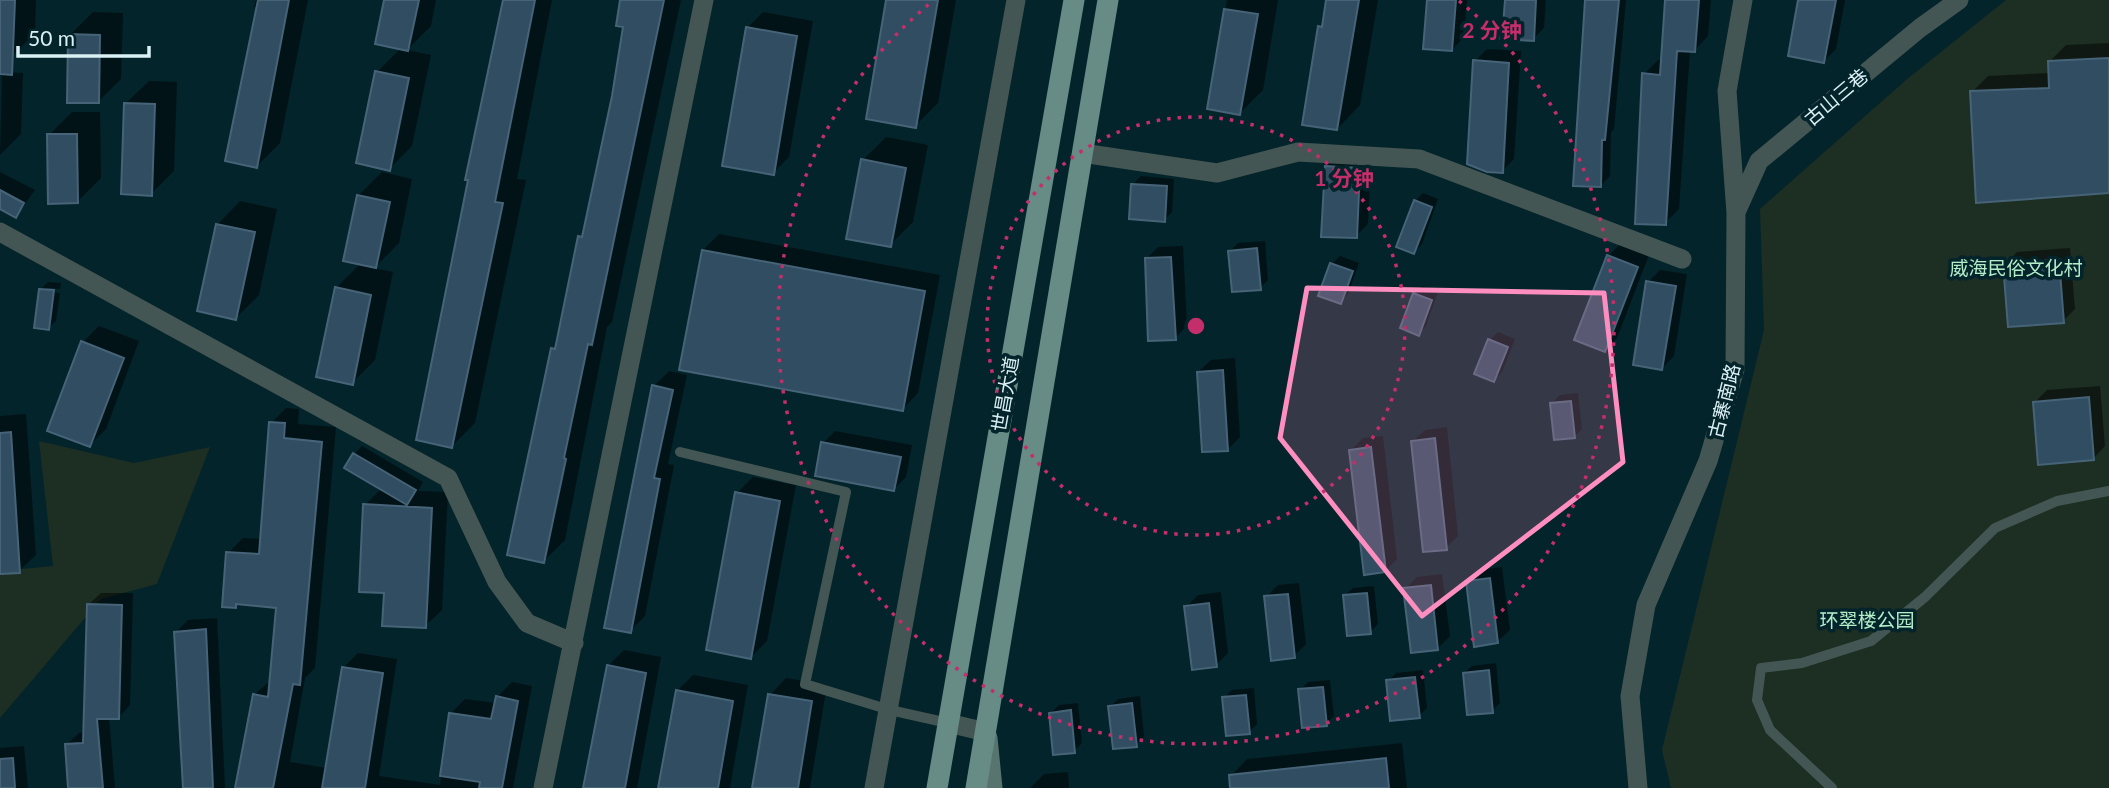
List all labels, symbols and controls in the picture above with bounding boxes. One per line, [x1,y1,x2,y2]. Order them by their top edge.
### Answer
scale bar [18,14,149,58]
text: 2 分钟 [1462,17,1522,42]
text: 50 m [28,25,75,50]
street label: 古山三巷 [1799,63,1872,130]
text: 1 分钟 [1314,165,1374,190]
park label: 威海民俗文化村 [1949,256,2083,279]
centre of rings [1184,314,1208,338]
street label: 世昌大道 [987,354,1022,433]
street label: 古寨南路 [1703,361,1744,441]
park label: 环翠楼公园 [1819,608,1915,631]

